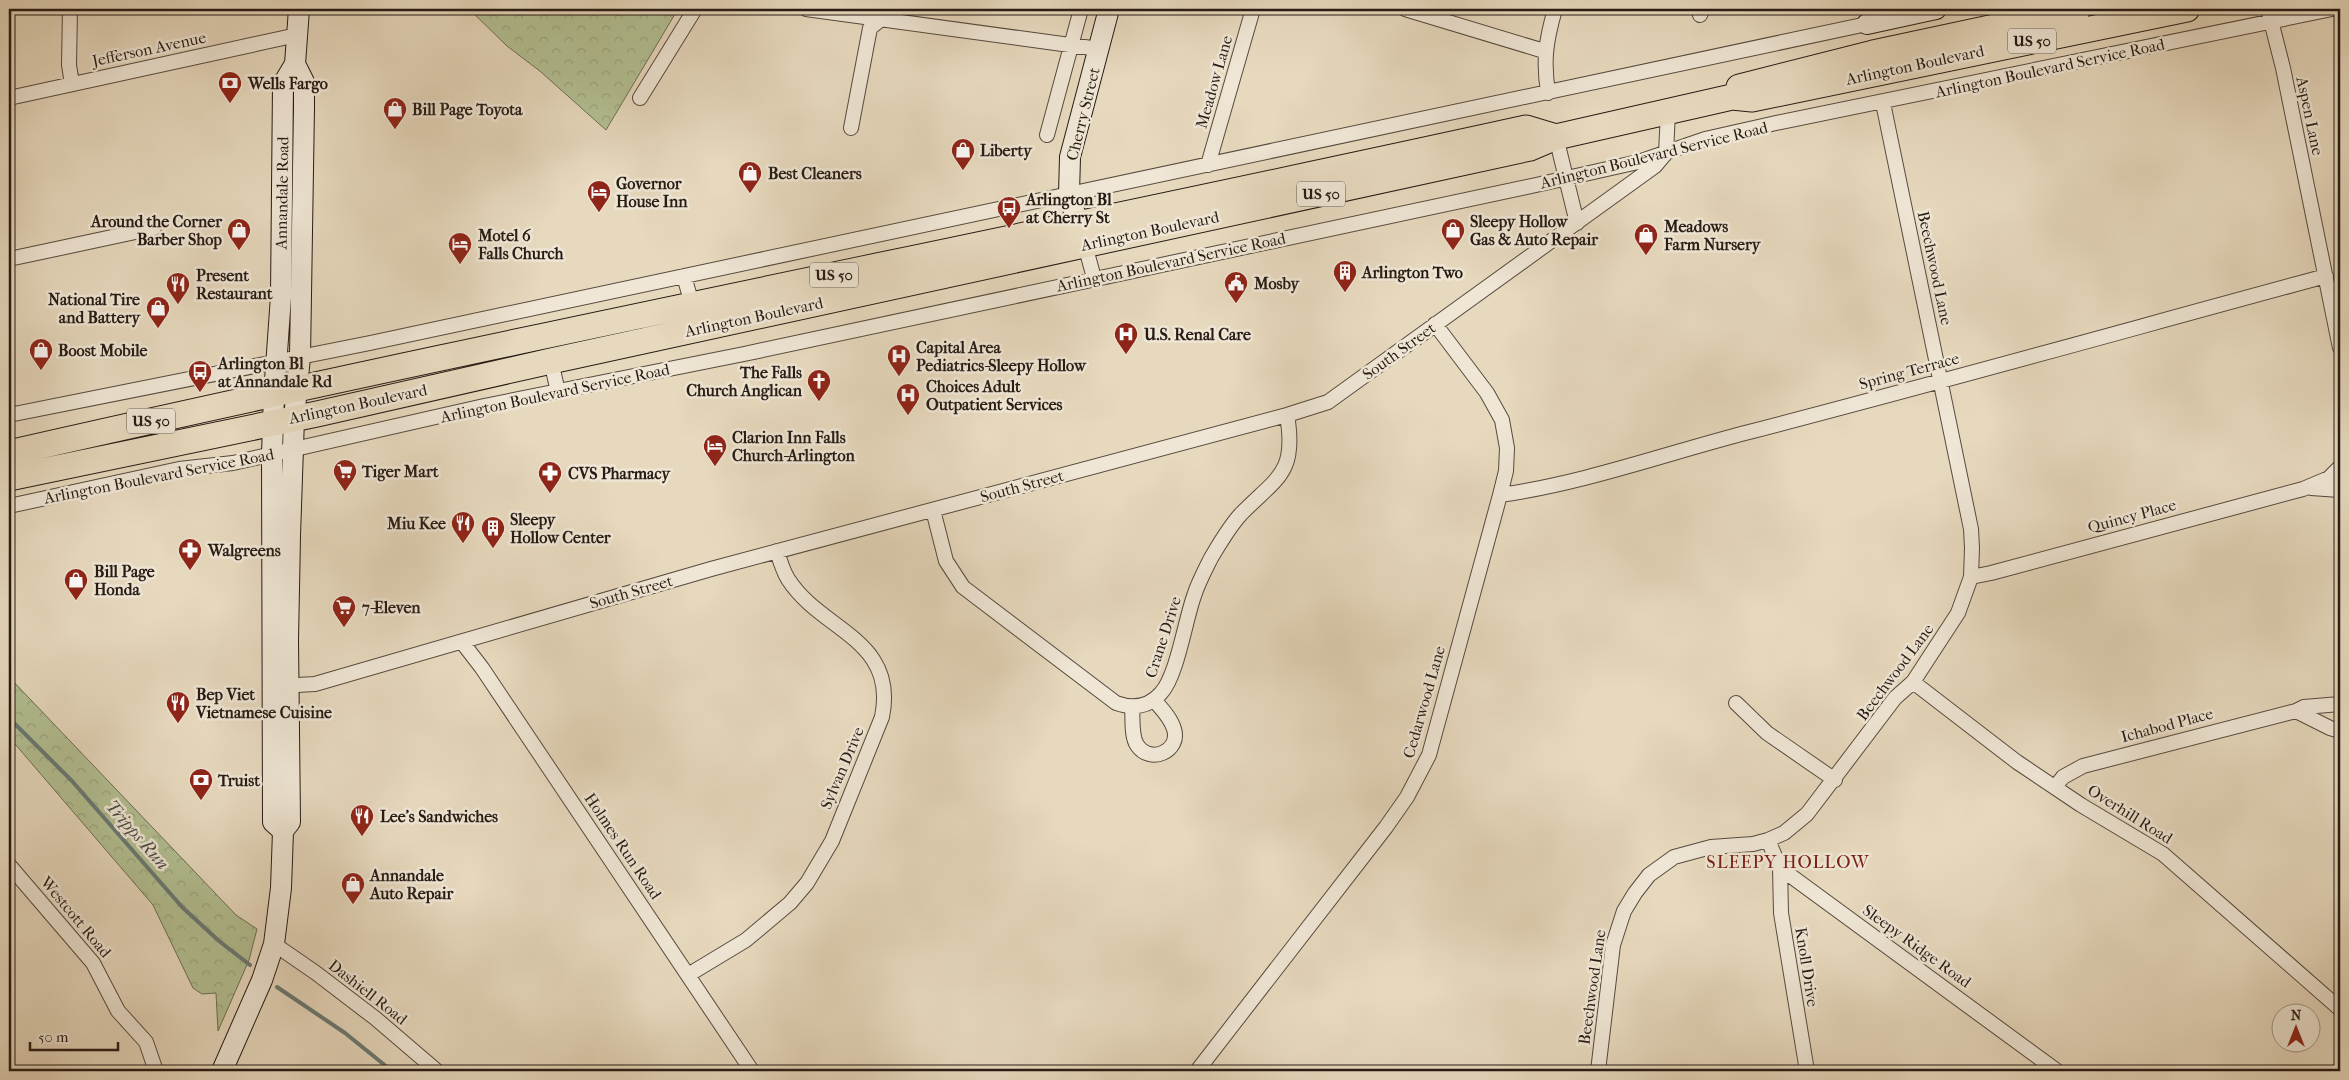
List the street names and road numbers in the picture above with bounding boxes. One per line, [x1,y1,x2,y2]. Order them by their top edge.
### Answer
street label: Jefferson Avenue [88,28,208,71]
road number: US 50 [2008,28,2056,54]
street label: Meadow Lane [1192,33,1236,131]
street label: Arlington Boulevard Service Road [1933,34,2167,102]
street label: Arlington Boulevard [1843,41,1986,89]
street label: Cherry Street [1062,65,1104,163]
street label: Aspen Lane [2292,74,2328,157]
street label: Arlington Boulevard Service Road [1537,117,1770,193]
street label: Annandale Road [271,136,292,251]
road number: US 50 [1297,182,1345,206]
street label: Arlington Boulevard [1078,207,1221,255]
street label: Beechwood Lane [1914,209,1956,327]
street label: Arlington Boulevard Service Road [1054,228,1288,296]
road number: US 50 [810,262,858,288]
street label: Arlington Boulevard [682,293,825,341]
street label: South Street [1359,318,1439,384]
street label: Spring Terrace [1857,348,1961,394]
street label: Arlington Boulevard Service Road [438,359,672,427]
street label: Arlington Boulevard [286,380,429,428]
road number: US 50 [127,408,175,434]
street label: Arlington Boulevard Service Road [41,444,276,508]
street label: South Street [978,466,1066,506]
street label: Quincy Place [2086,495,2178,537]
street label: South Street [587,571,675,613]
street label: Crane Drive [1141,594,1185,680]
street label: Beechwood Lane [1852,620,1938,724]
street label: Cedarwood Lane [1399,644,1449,760]
street label: Ichabod Place [2119,704,2215,746]
street label: Sylvan Drive [816,724,868,812]
street label: Overhill Road [2084,780,2176,848]
street label: Holmes Run Road [580,789,666,903]
street label: Westcott Road [36,872,116,962]
street label: Sleepy Ridge Road [1859,900,1975,992]
street label: Knoll Drive [1791,926,1823,1008]
street label: Beechwood Lane [1575,928,1609,1046]
street label: Dashiell Road [325,955,411,1029]

